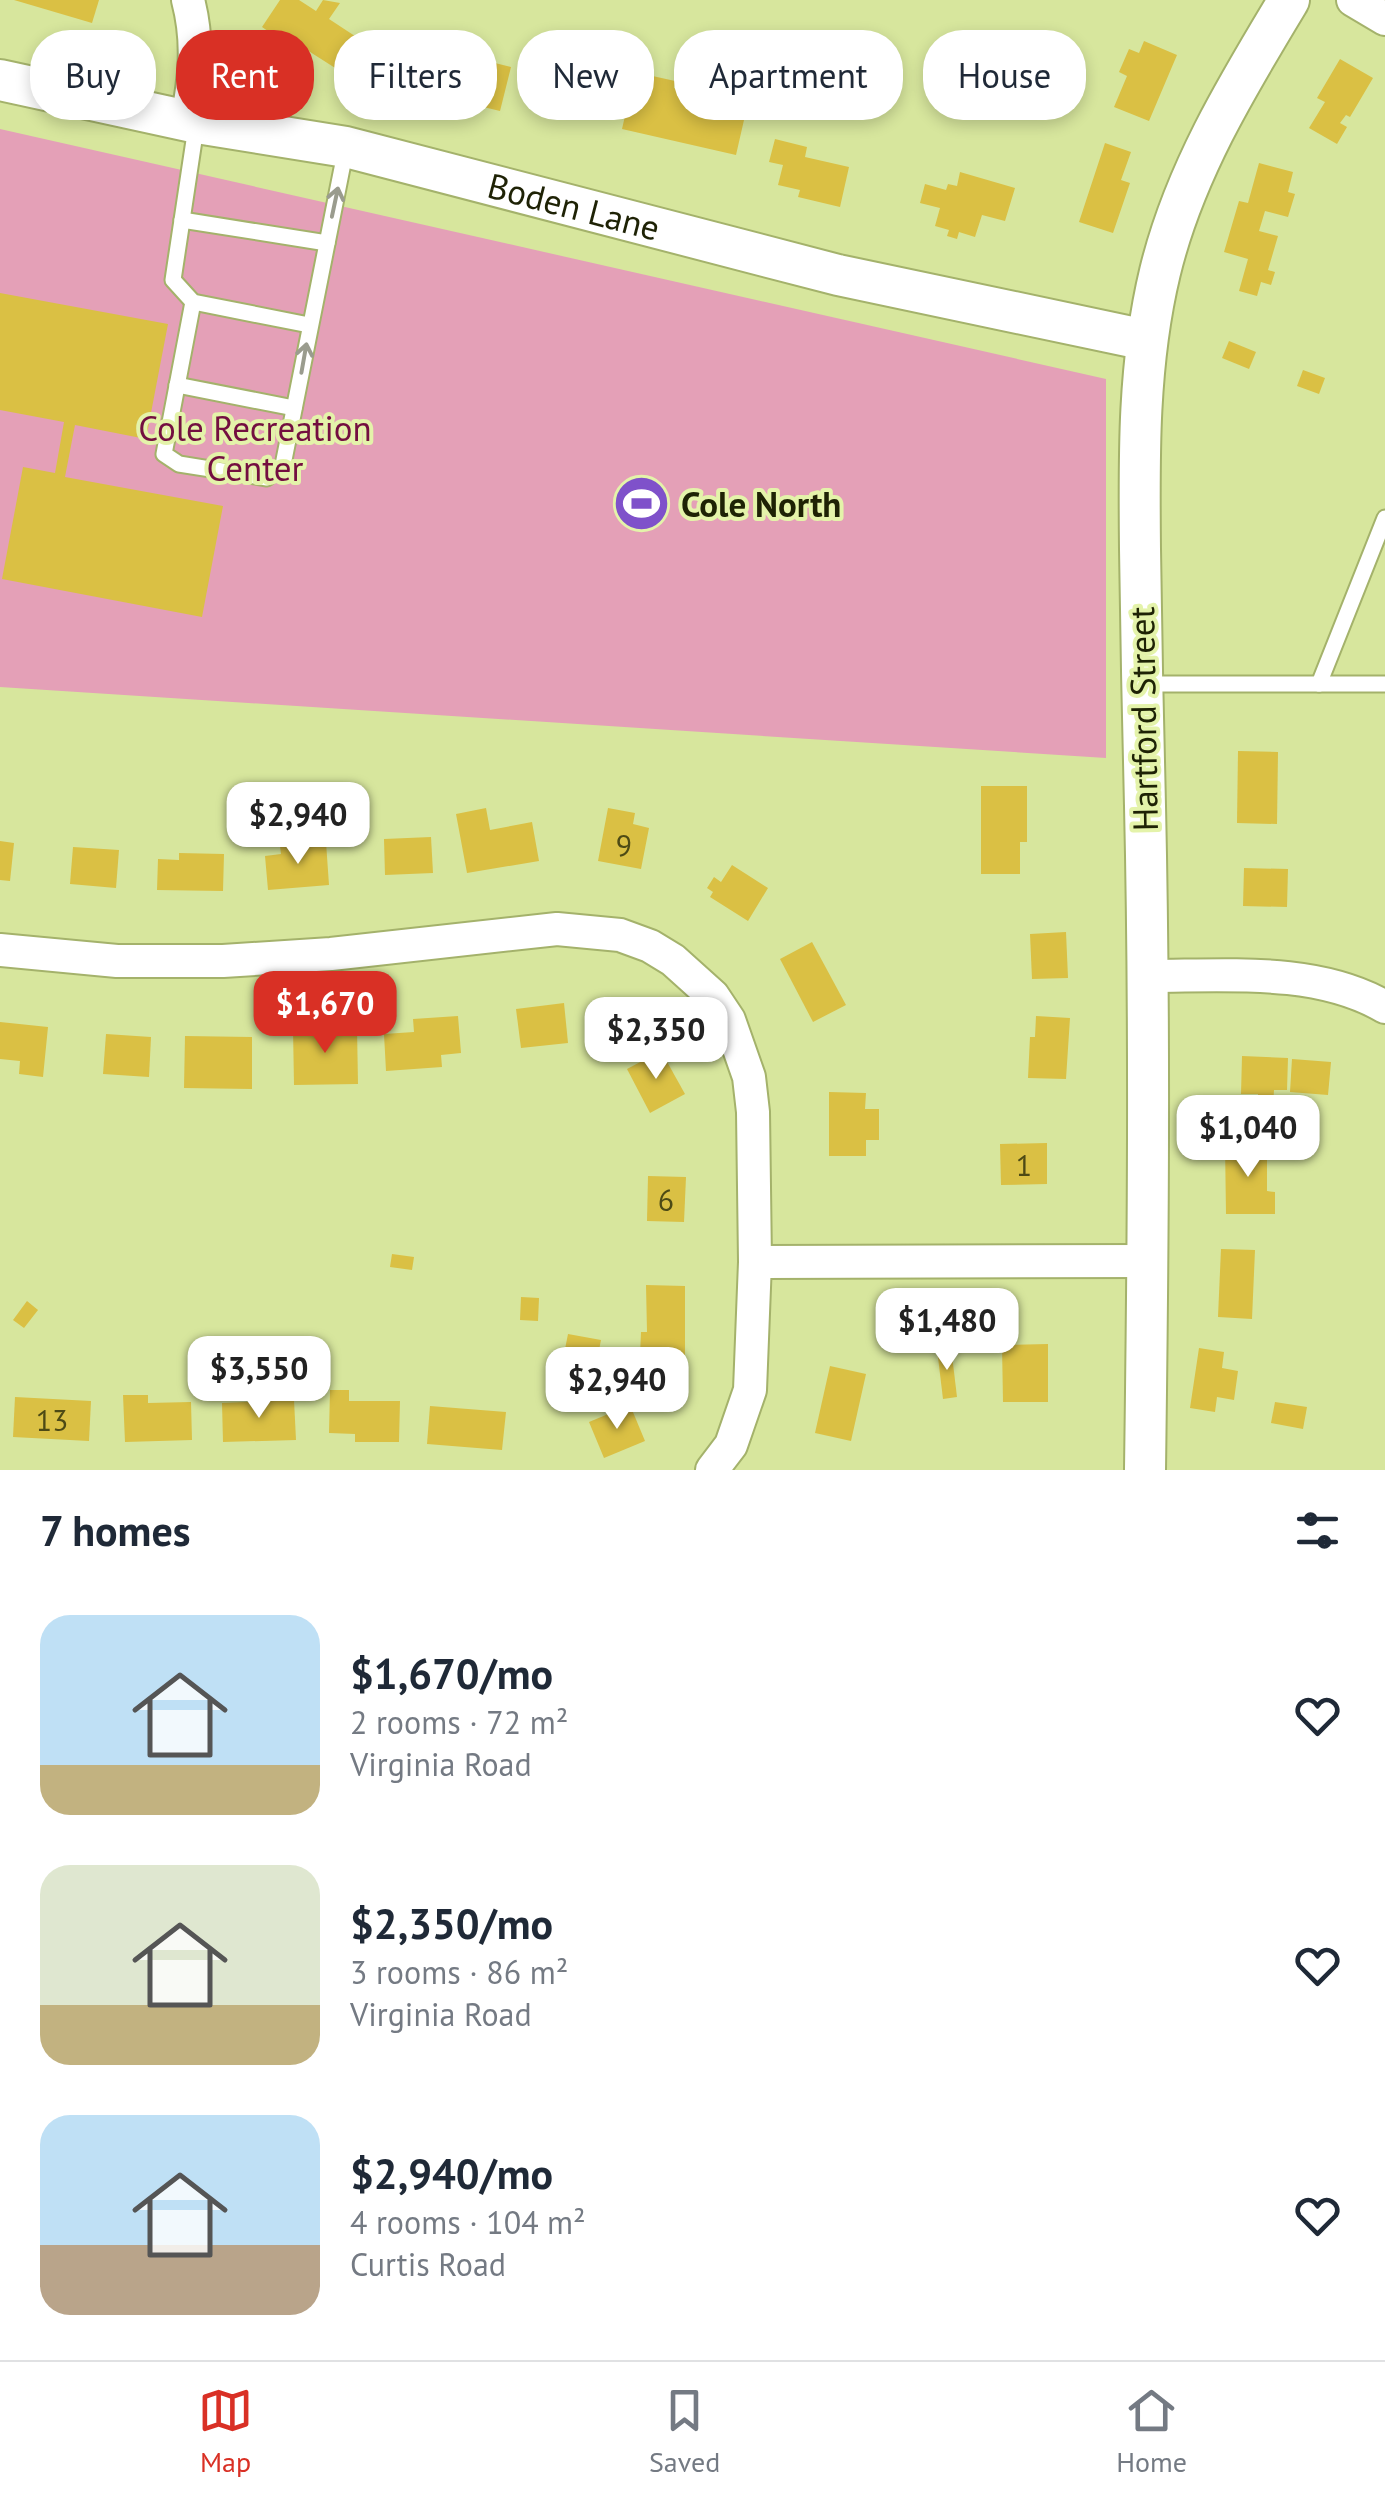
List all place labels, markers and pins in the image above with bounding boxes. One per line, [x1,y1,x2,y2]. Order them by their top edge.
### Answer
sports icon: Cole North [612,474,672,534]
place label: Cole North [681,481,841,527]
pin: $2,940 [217,782,379,867]
pin: $1,670 [244,971,406,1056]
pin: $2,350 [575,997,737,1082]
pin: $1,040 [1167,1095,1329,1180]
pin: $1,480 [866,1288,1028,1373]
pin: $3,550 [178,1336,340,1421]
pin: $2,940 [536,1347,698,1432]

